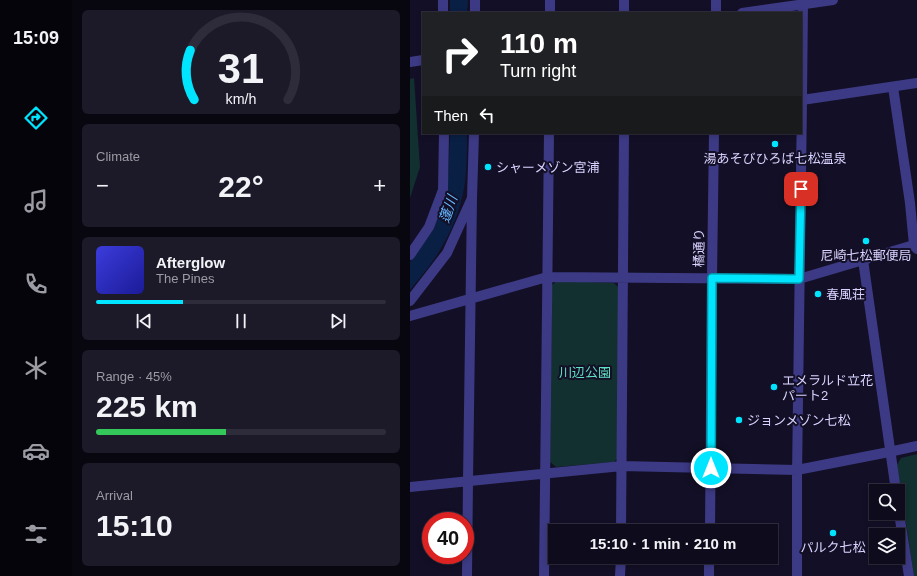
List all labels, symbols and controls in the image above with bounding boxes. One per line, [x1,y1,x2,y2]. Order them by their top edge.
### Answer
text: 15:09 [13,28,59,48]
icon: right [434,28,486,80]
text: 110 m [500,28,578,59]
text: 31 [218,45,264,92]
text: Turn right [500,61,576,81]
text: km/h [226,91,257,107]
icon: directions [22,104,50,132]
icon: left [476,104,498,126]
text: Then [434,107,468,124]
marker: 湯あそびひろば七松温泉 [770,139,780,149]
text: Climate [96,149,140,164]
place label: 湯あそびひろば七松温泉 [703,151,847,166]
place label: シャーメゾン宮浦 [496,160,599,175]
marker: シャーメゾン宮浦 [483,162,493,172]
text: 22° [218,170,264,203]
pin [784,172,818,206]
text: − [96,173,109,198]
text: + [373,173,386,198]
icon: arrive [790,178,812,200]
icon: music [22,187,50,215]
water label: 蓬川 [436,191,461,225]
street label: 橘通り [691,228,707,268]
marker: 尼崎七松郵便局 [861,236,871,246]
place label: 尼崎七松郵便局 [820,248,912,263]
text: Afterglow [156,254,225,271]
icon: phone [22,270,50,298]
text: The Pines [156,271,215,286]
place label: 春風荘 [826,287,865,302]
marker: 春風荘 [813,289,823,299]
icon: previous [133,310,155,332]
icon: pause [230,310,252,332]
icon: next [327,310,349,332]
icon: climate [22,354,50,382]
park label: 川辺公園 [559,365,611,380]
text: Range · 45% [96,369,172,384]
place label: エメラルド立花 パート2 [782,373,873,403]
marker: エメラルド立花 パート2 [769,382,779,392]
text: 225 km [96,390,198,423]
place label: ジョンメゾン七松 [747,413,851,428]
marker: ジョンメゾン七松 [734,415,744,425]
icon: car [22,437,50,465]
position arrow [690,447,732,489]
map controls [869,484,905,564]
button: search [869,484,905,520]
text: Arrival [96,488,133,503]
text: 15:10 [96,509,173,542]
speed limit sign: 40 [422,512,474,564]
icon: filters [22,520,50,548]
marker: パルク七松 [828,528,838,538]
button: layers [869,528,905,564]
text: 15:10 · 1 min · 210 m [590,535,736,552]
place label: パルク七松 [800,540,866,555]

